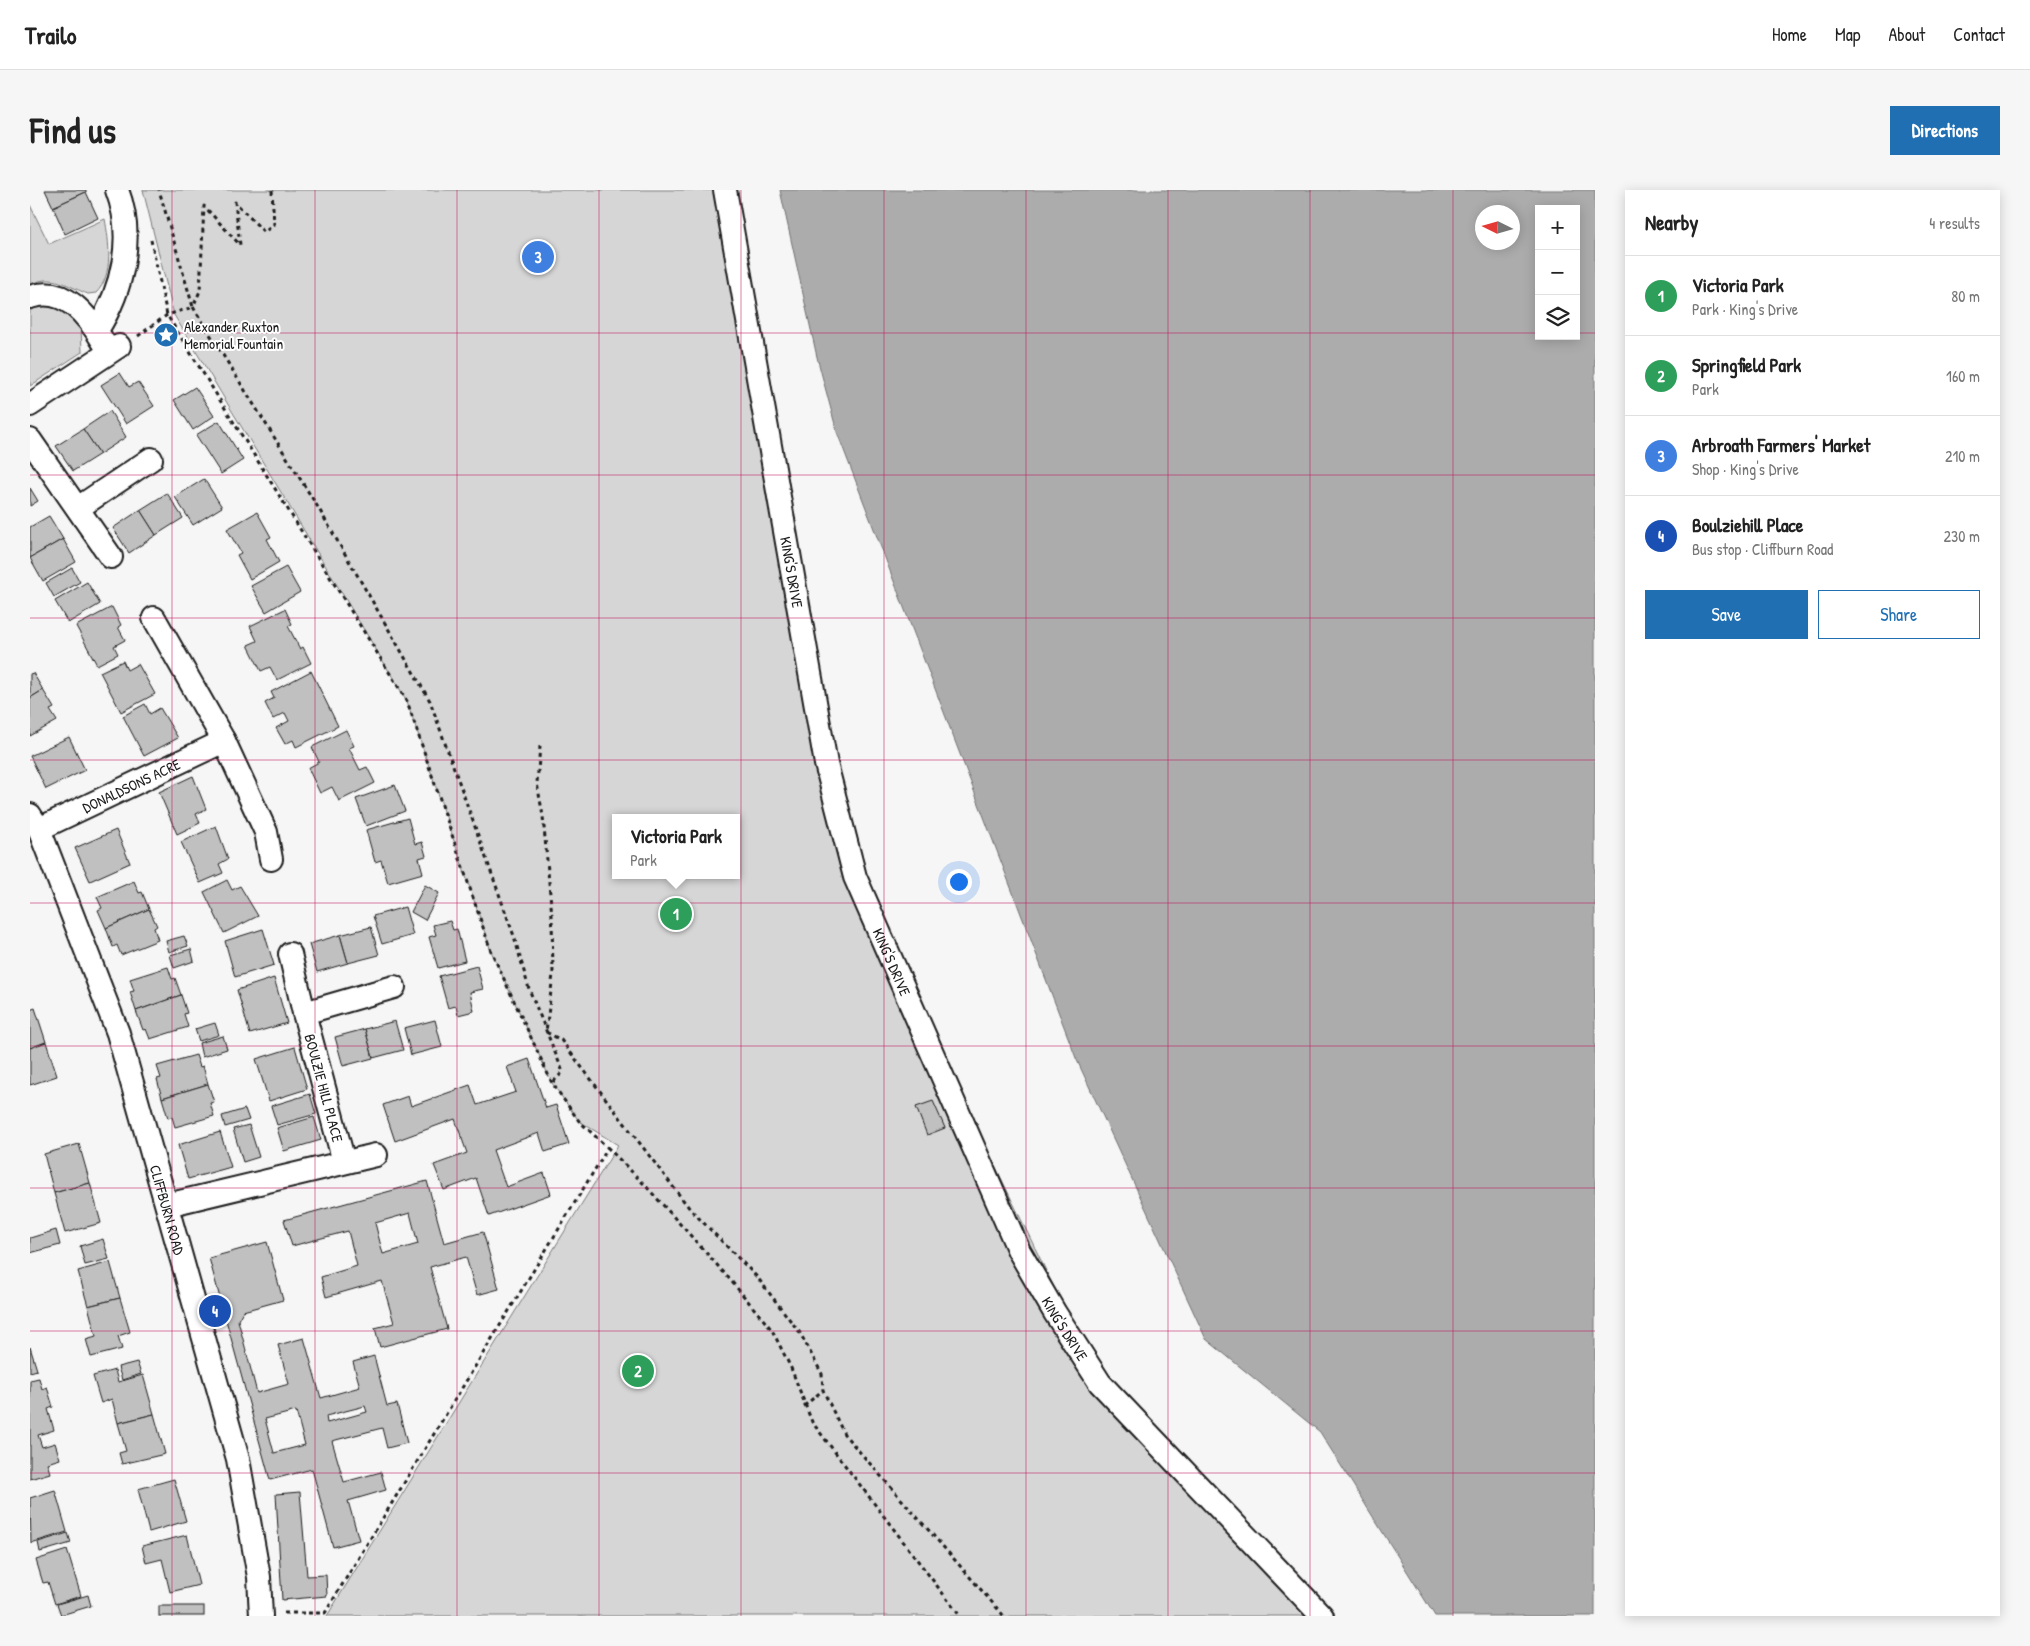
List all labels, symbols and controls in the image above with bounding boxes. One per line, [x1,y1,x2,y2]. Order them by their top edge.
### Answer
text: Trailo [25,19,76,51]
text: Home [1772,22,1807,47]
text: Map [1835,22,1860,47]
text: About [1888,22,1925,47]
text: Contact [1953,22,2005,47]
button: Directions [1890,106,2000,155]
text: Find us [30,107,116,154]
north arrow [1475,205,1520,250]
map controls [1535,205,1580,340]
button: + [1535,205,1580,250]
text: Nearby [1645,208,1698,237]
text: 4 results [1929,212,1980,234]
pin: 3 [522,238,554,276]
button: − [1535,250,1580,295]
text: Victoria Park [1692,272,1784,298]
text: 1 [1658,285,1664,307]
text: 80 m [1951,285,1980,307]
button: layers [1535,295,1580,340]
text: Park · King's Drive [1692,298,1798,320]
place label: Alexander Ruxton Memorial Fountain [184,316,283,354]
place icon: Alexander Ruxton Memorial Fountain [153,322,179,348]
text: Springfield Park [1692,352,1801,378]
text: 2 [1657,365,1665,387]
text: 160 m [1946,365,1980,387]
text: Park [1692,378,1719,400]
text: Arbroath Farmers' Market [1692,432,1870,458]
text: 3 [1657,445,1665,467]
text: 210 m [1945,445,1980,467]
text: Shop · King's Drive [1692,458,1799,480]
text: Boulziehill Place [1692,512,1803,538]
text: 4 [1658,525,1664,547]
text: 230 m [1944,525,1980,547]
street label: KING'S DRIVE [776,535,809,610]
text: Bus stop · Cliffburn Road [1692,538,1833,560]
button: Save [1645,590,1808,639]
button: Share [1818,590,1980,639]
street label: DONALDSONS ACRE [79,753,184,817]
popup [612,814,740,879]
text: Victoria Park [630,823,722,849]
text: Park [630,849,657,871]
your location [946,869,972,895]
pin: 1 [660,895,692,933]
street label: KING'S DRIVE [868,925,916,999]
street label: BOULZIE HILL PLACE [299,1032,349,1145]
street label: CLIFFBURN ROAD [145,1162,191,1258]
pin: 4 [199,1292,231,1330]
street label: KING'S DRIVE [1037,1293,1093,1365]
pin: 2 [622,1352,654,1390]

